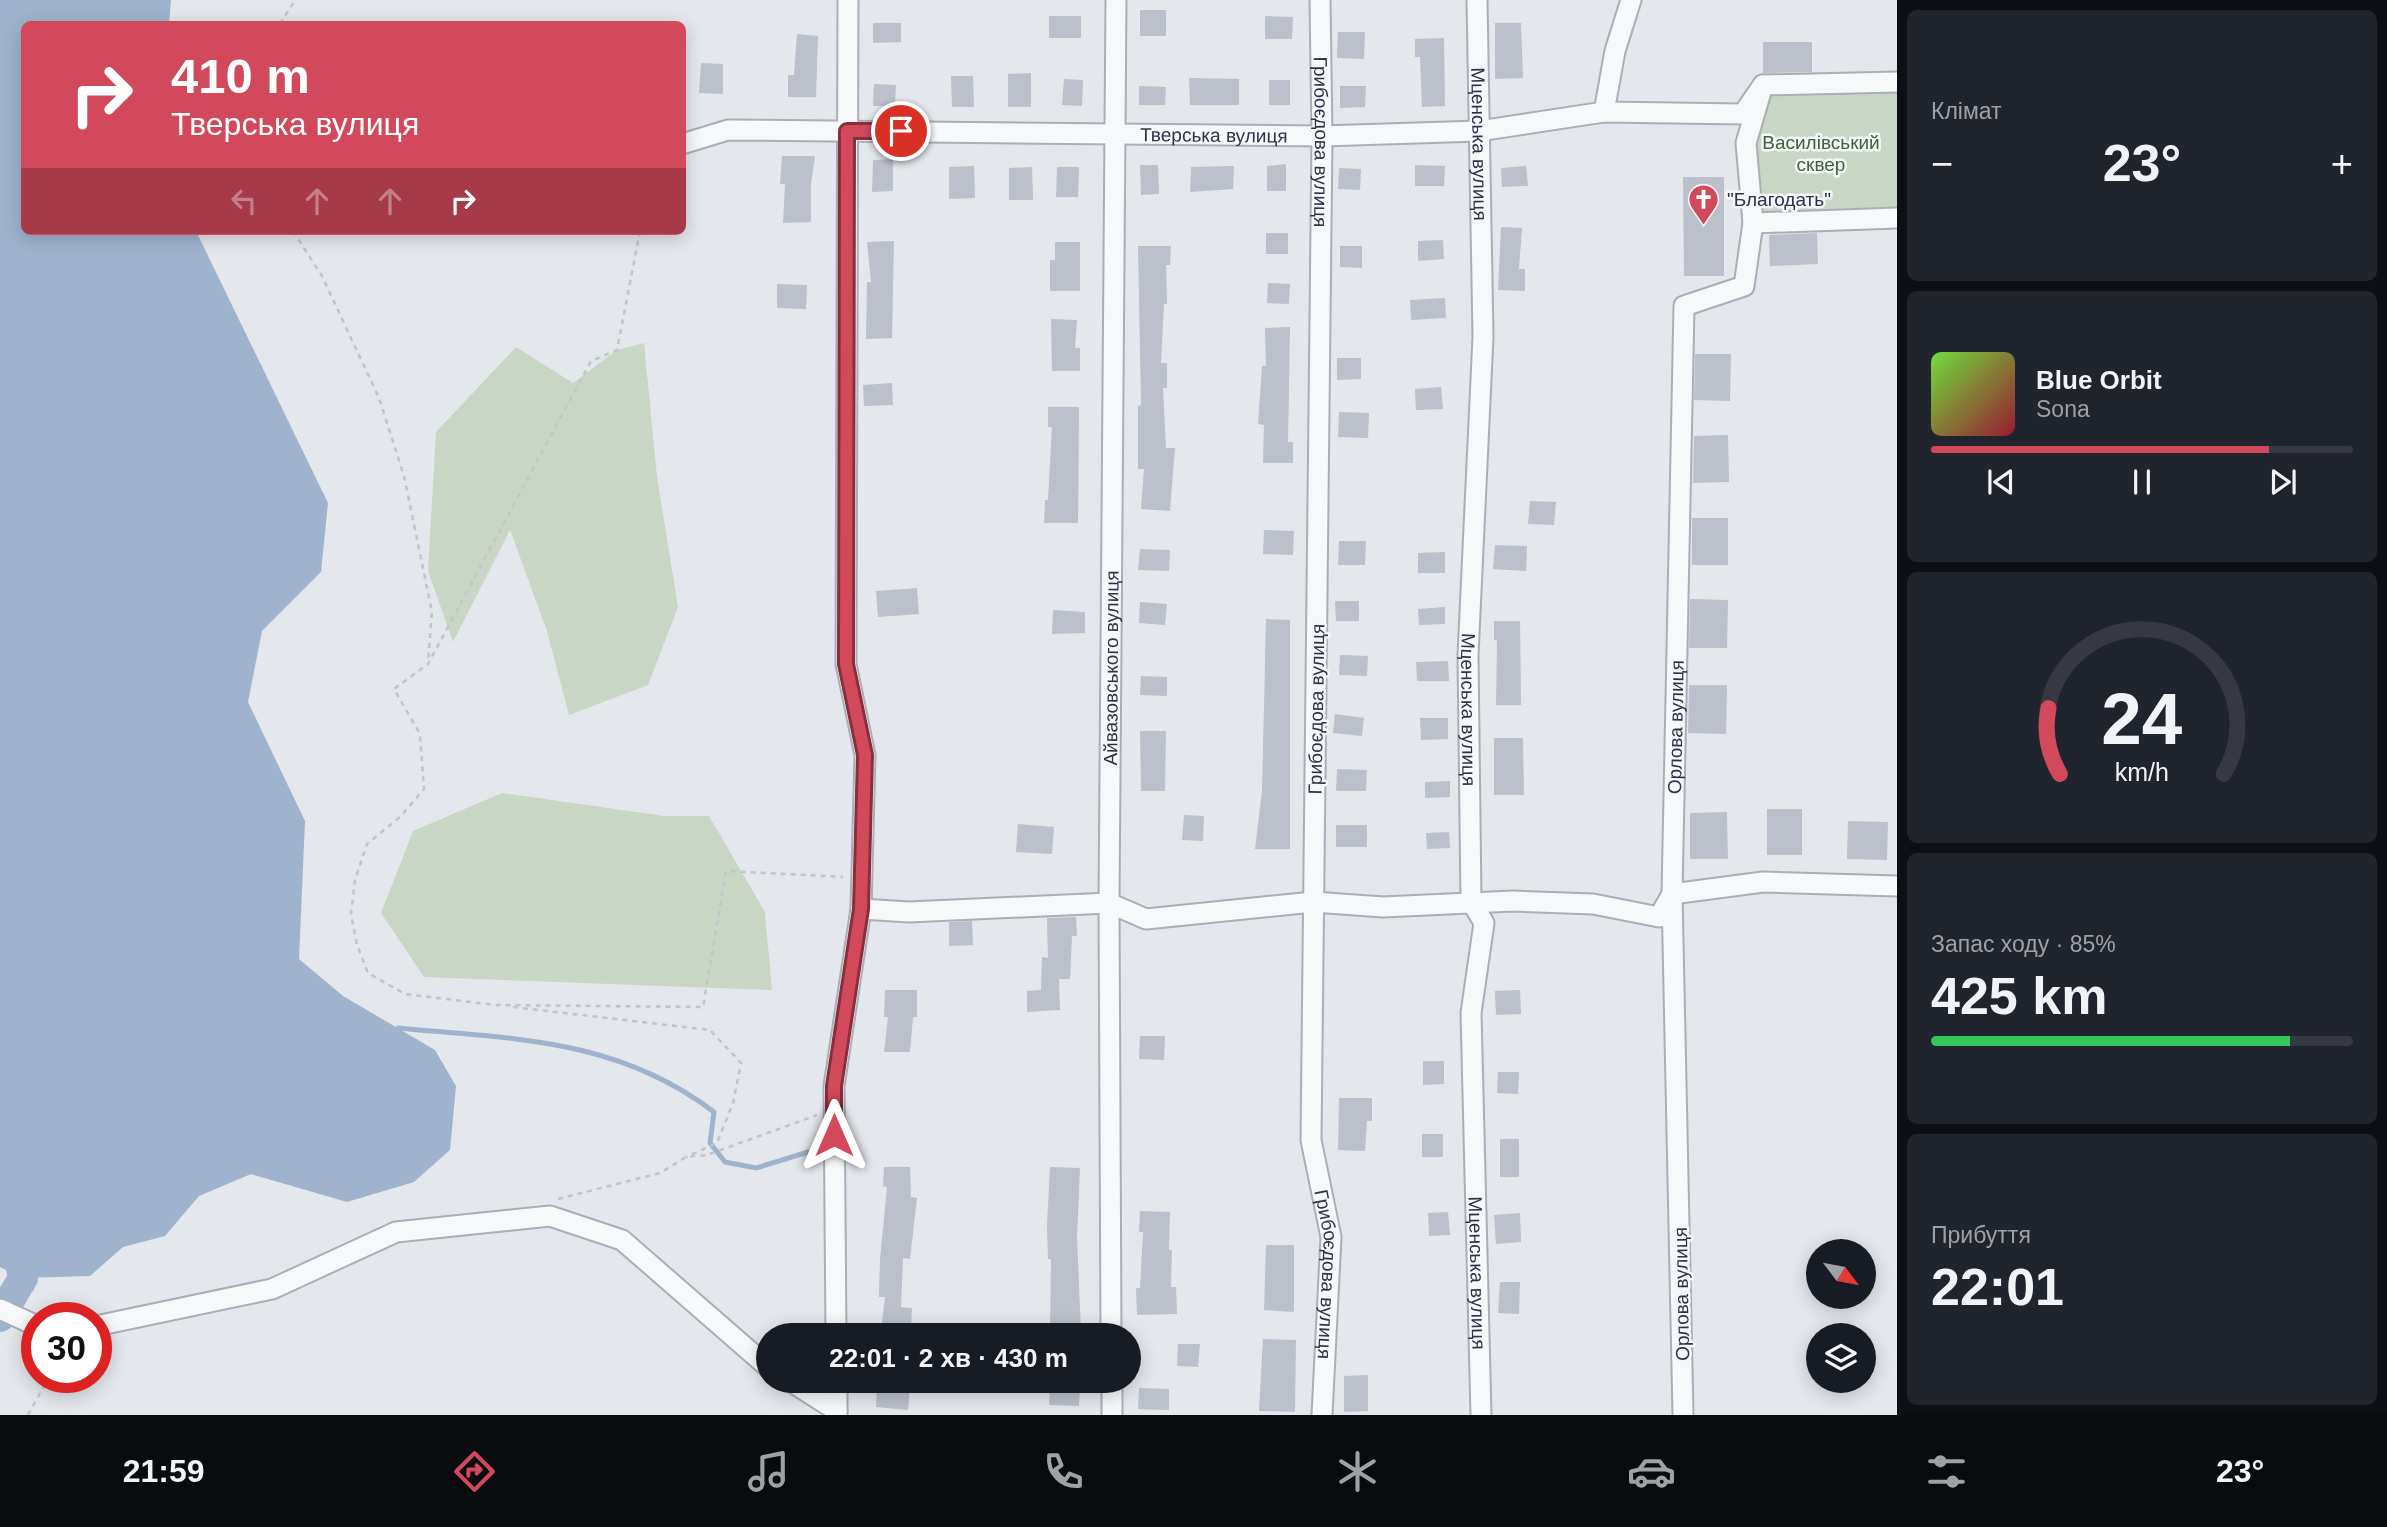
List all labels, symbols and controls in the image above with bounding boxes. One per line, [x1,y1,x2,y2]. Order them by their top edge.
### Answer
icon: right [56,49,147,140]
text: 410 m [171,49,310,103]
street label: Грибоєдова вулиця [1310,56,1332,227]
street label: Мценська вулиця [1467,67,1491,221]
text: Клімат [1931,98,2002,124]
pin [871,101,931,161]
text: Тверська вулиця [171,106,419,142]
icon: arrive [882,112,920,150]
street label: Тверська вулиця [1140,124,1288,147]
park label: Василівський сквер [1762,132,1880,175]
text: 23° [2103,134,2181,192]
text: − [1931,143,1953,185]
text: + [2331,143,2353,185]
icon: left [225,182,263,220]
icon: ahead [298,182,336,220]
icon: ahead [371,182,409,220]
icon: right [444,182,482,220]
church icon: "Благодать" [1687,182,1721,226]
place label: "Благодать" [1727,189,1831,210]
text: Blue Orbit [2036,365,2162,395]
text: Sona [2036,396,2090,422]
icon: previous [1982,463,2020,501]
icon: pause [2123,463,2161,501]
icon: next [2264,463,2302,501]
street label: Айвазовського вулиця [1100,570,1123,766]
street label: Грибоєдова вулиця [1305,624,1328,794]
street label: Мценська вулиця [1457,632,1480,786]
street label: Орлова вулиця [1664,660,1688,794]
text: 24 [2102,678,2183,759]
text: km/h [2115,757,2169,785]
text: Запас ходу · 85% [1931,931,2116,957]
text: 425 km [1931,967,2107,1025]
position arrow [797,1098,871,1172]
street label: Грибоєдова вулиця [1310,1188,1341,1360]
street label: Мценська вулиця [1465,1196,1489,1350]
text: Прибуття [1931,1222,2031,1248]
street label: Орлова вулиця [1670,1227,1693,1361]
north arrow [1806,1239,1876,1309]
map controls [1806,1239,1876,1393]
text: 22:01 [1931,1258,2064,1316]
speed limit sign: 30 [21,1302,112,1393]
button: layers [1806,1323,1876,1393]
text: 22:01 · 2 хв · 430 m [829,1343,1068,1373]
icon: directions [450,1447,499,1496]
icon: music [744,1447,793,1496]
icon: phone [1039,1447,1088,1496]
icon: climate [1333,1447,1382,1496]
icon: car [1627,1447,1676,1496]
icon: filters [1922,1447,1971,1496]
text: 21:59 [123,1453,205,1489]
text: 23° [2216,1453,2264,1489]

